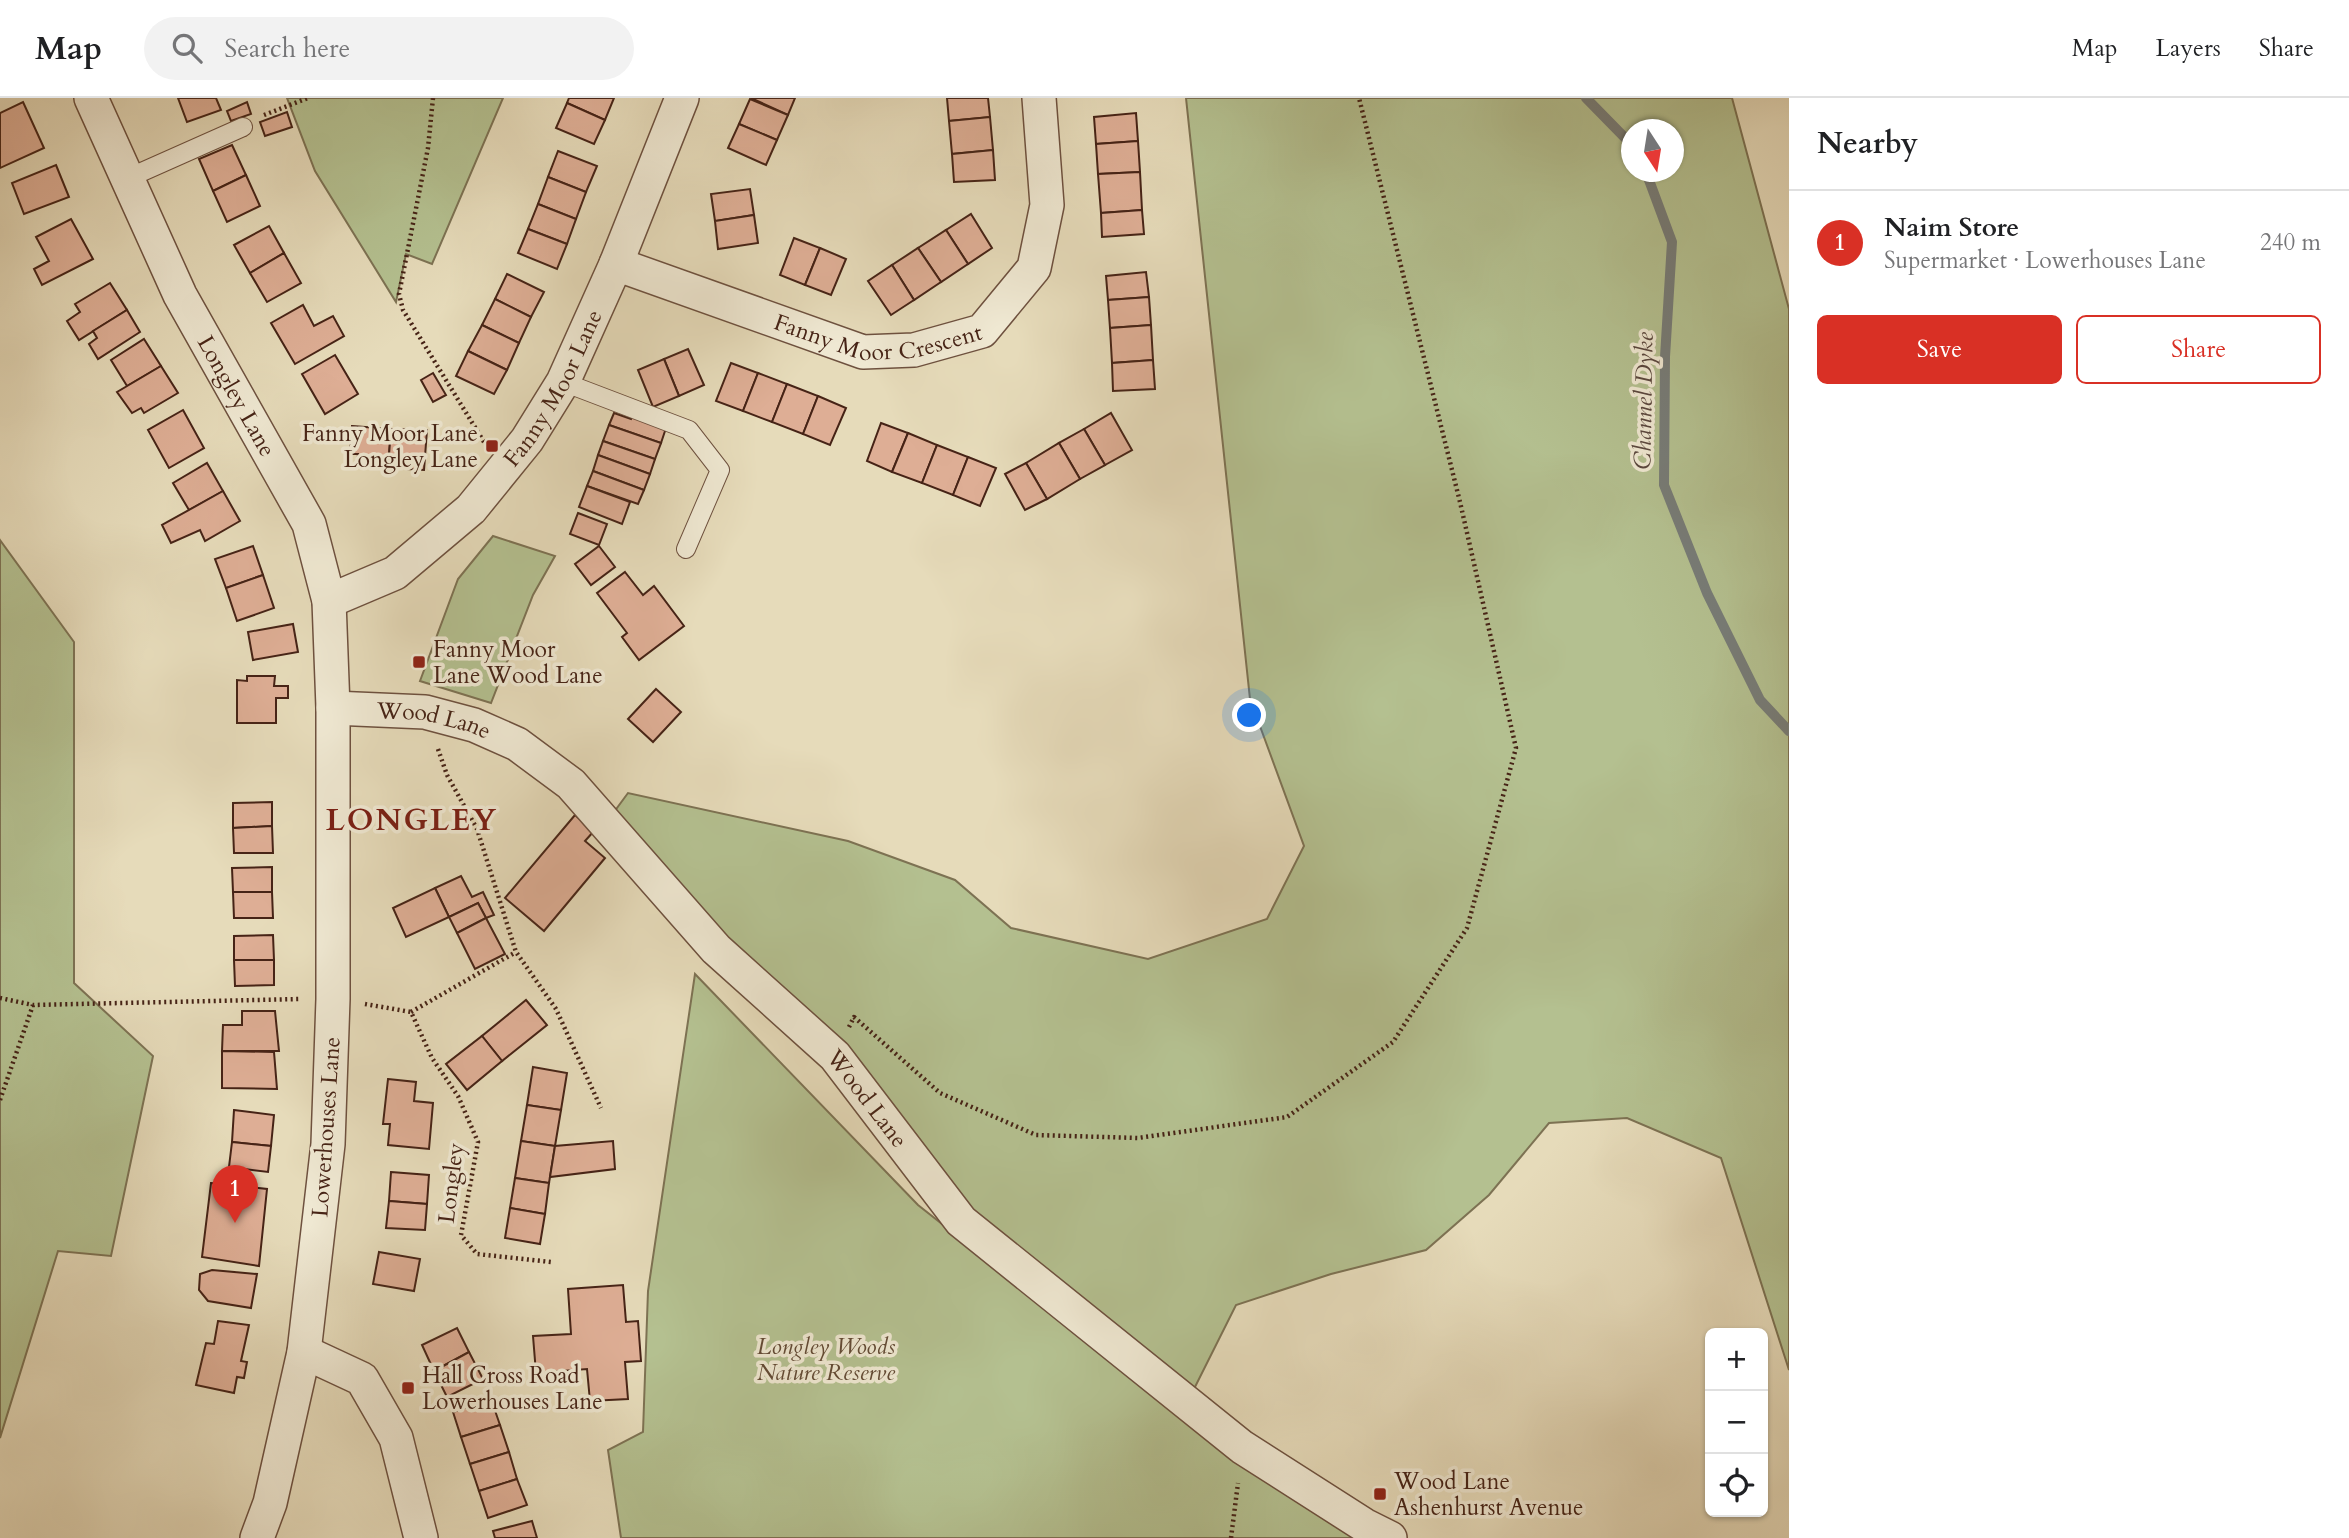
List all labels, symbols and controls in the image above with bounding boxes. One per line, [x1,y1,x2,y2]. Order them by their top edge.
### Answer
search box [144,17,634,80]
text: Map [35,26,102,71]
icon: search [168,29,206,67]
text: Search here [224,31,350,66]
text: Map [2072,32,2118,65]
text: Layers [2156,32,2221,65]
text: Share [2259,32,2314,65]
north arrow [1621,119,1684,182]
text: Nearby [1817,123,1918,164]
text: Naim Store [1884,210,2019,245]
text: 1 [1834,227,1846,258]
text: 240 m [2260,227,2321,258]
text: Supermarket · Lowerhouses Lane [1884,245,2206,276]
street label: Fanny Moor Lane [496,305,609,473]
street label: Fanny Moor Crescent [770,306,985,368]
button: Save [1817,315,2062,384]
button: Share [2076,315,2321,384]
street label: Longley Lane [190,330,283,462]
water label: Channel Dyke [1626,331,1662,470]
place label: Fanny Moor Lane Longley Lane [302,418,478,475]
marker: Fanny Moor Lane Longley Lane [484,438,500,454]
place label: Fanny Moor Lane Wood Lane [433,634,603,691]
marker: Fanny Moor Lane Wood Lane [411,654,427,670]
street label: Wood Lane [375,694,496,746]
your location [1232,698,1266,732]
district label: LONGLEY [326,800,498,841]
street label: Lowerhouses Lane [304,1036,348,1218]
street label: Wood Lane [819,1042,915,1154]
street label: Longley [431,1141,471,1225]
pin: 1 [212,1165,258,1223]
map controls [1705,1328,1768,1517]
button: + [1705,1328,1768,1391]
park label: Longley Woods Nature Reserve [757,1331,896,1388]
place label: Hall Cross Road Lowerhouses Lane [422,1360,603,1417]
marker: Hall Cross Road Lowerhouses Lane [400,1380,416,1396]
button: − [1705,1391,1768,1454]
button: locate [1705,1454,1768,1517]
place label: Wood Lane Ashenhurst Avenue [1393,1466,1584,1523]
marker: Wood Lane Ashenhurst Avenue [1372,1486,1388,1502]

